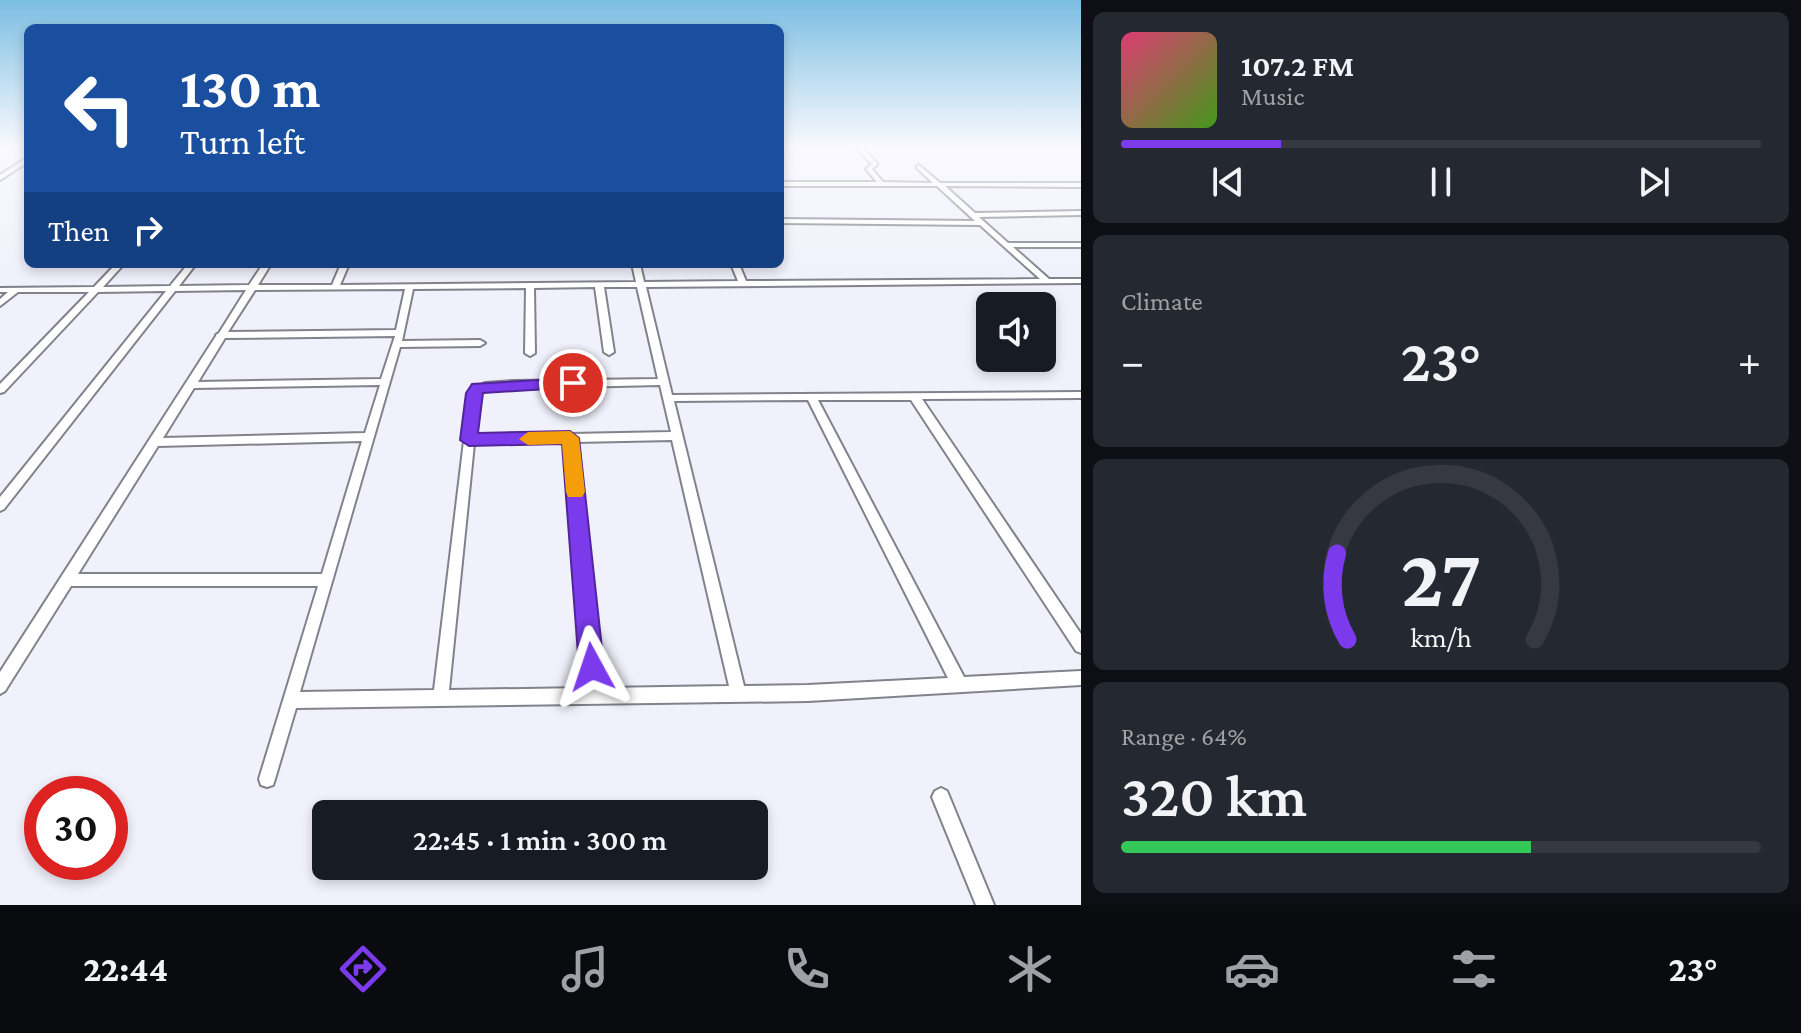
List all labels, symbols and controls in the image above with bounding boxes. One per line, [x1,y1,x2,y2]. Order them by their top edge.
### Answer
text: 107.2 FM [1241,49,1354,82]
icon: left [48,56,152,160]
text: 130 m [180,57,321,119]
text: Music [1241,82,1304,111]
text: Turn left [180,122,305,162]
icon: previous [1206,160,1250,204]
icon: pause [1419,160,1463,204]
icon: next [1632,160,1676,204]
icon: right [126,208,170,252]
text: Then [48,214,110,247]
text: Climate [1121,287,1203,316]
map controls [976,292,1056,372]
button: sound [976,292,1056,372]
text: 23° [1401,327,1481,394]
text: − [1121,337,1144,385]
text: + [1738,337,1761,385]
pin [539,349,607,417]
icon: arrive [551,361,595,405]
text: 27 [1401,531,1481,624]
text: km/h [1410,621,1472,653]
position arrow [550,625,634,709]
text: Range · 64% [1121,722,1247,751]
text: 320 km [1121,762,1307,829]
speed limit sign: 30 [24,776,128,880]
text: 22:45 · 1 min · 300 m [413,823,667,856]
icon: directions [335,941,391,997]
icon: music [557,941,613,997]
icon: phone [779,941,835,997]
icon: climate [1002,941,1058,997]
icon: car [1224,941,1280,997]
icon: filters [1446,941,1502,997]
text: 22:44 [83,949,168,989]
text: 23° [1668,949,1718,989]

